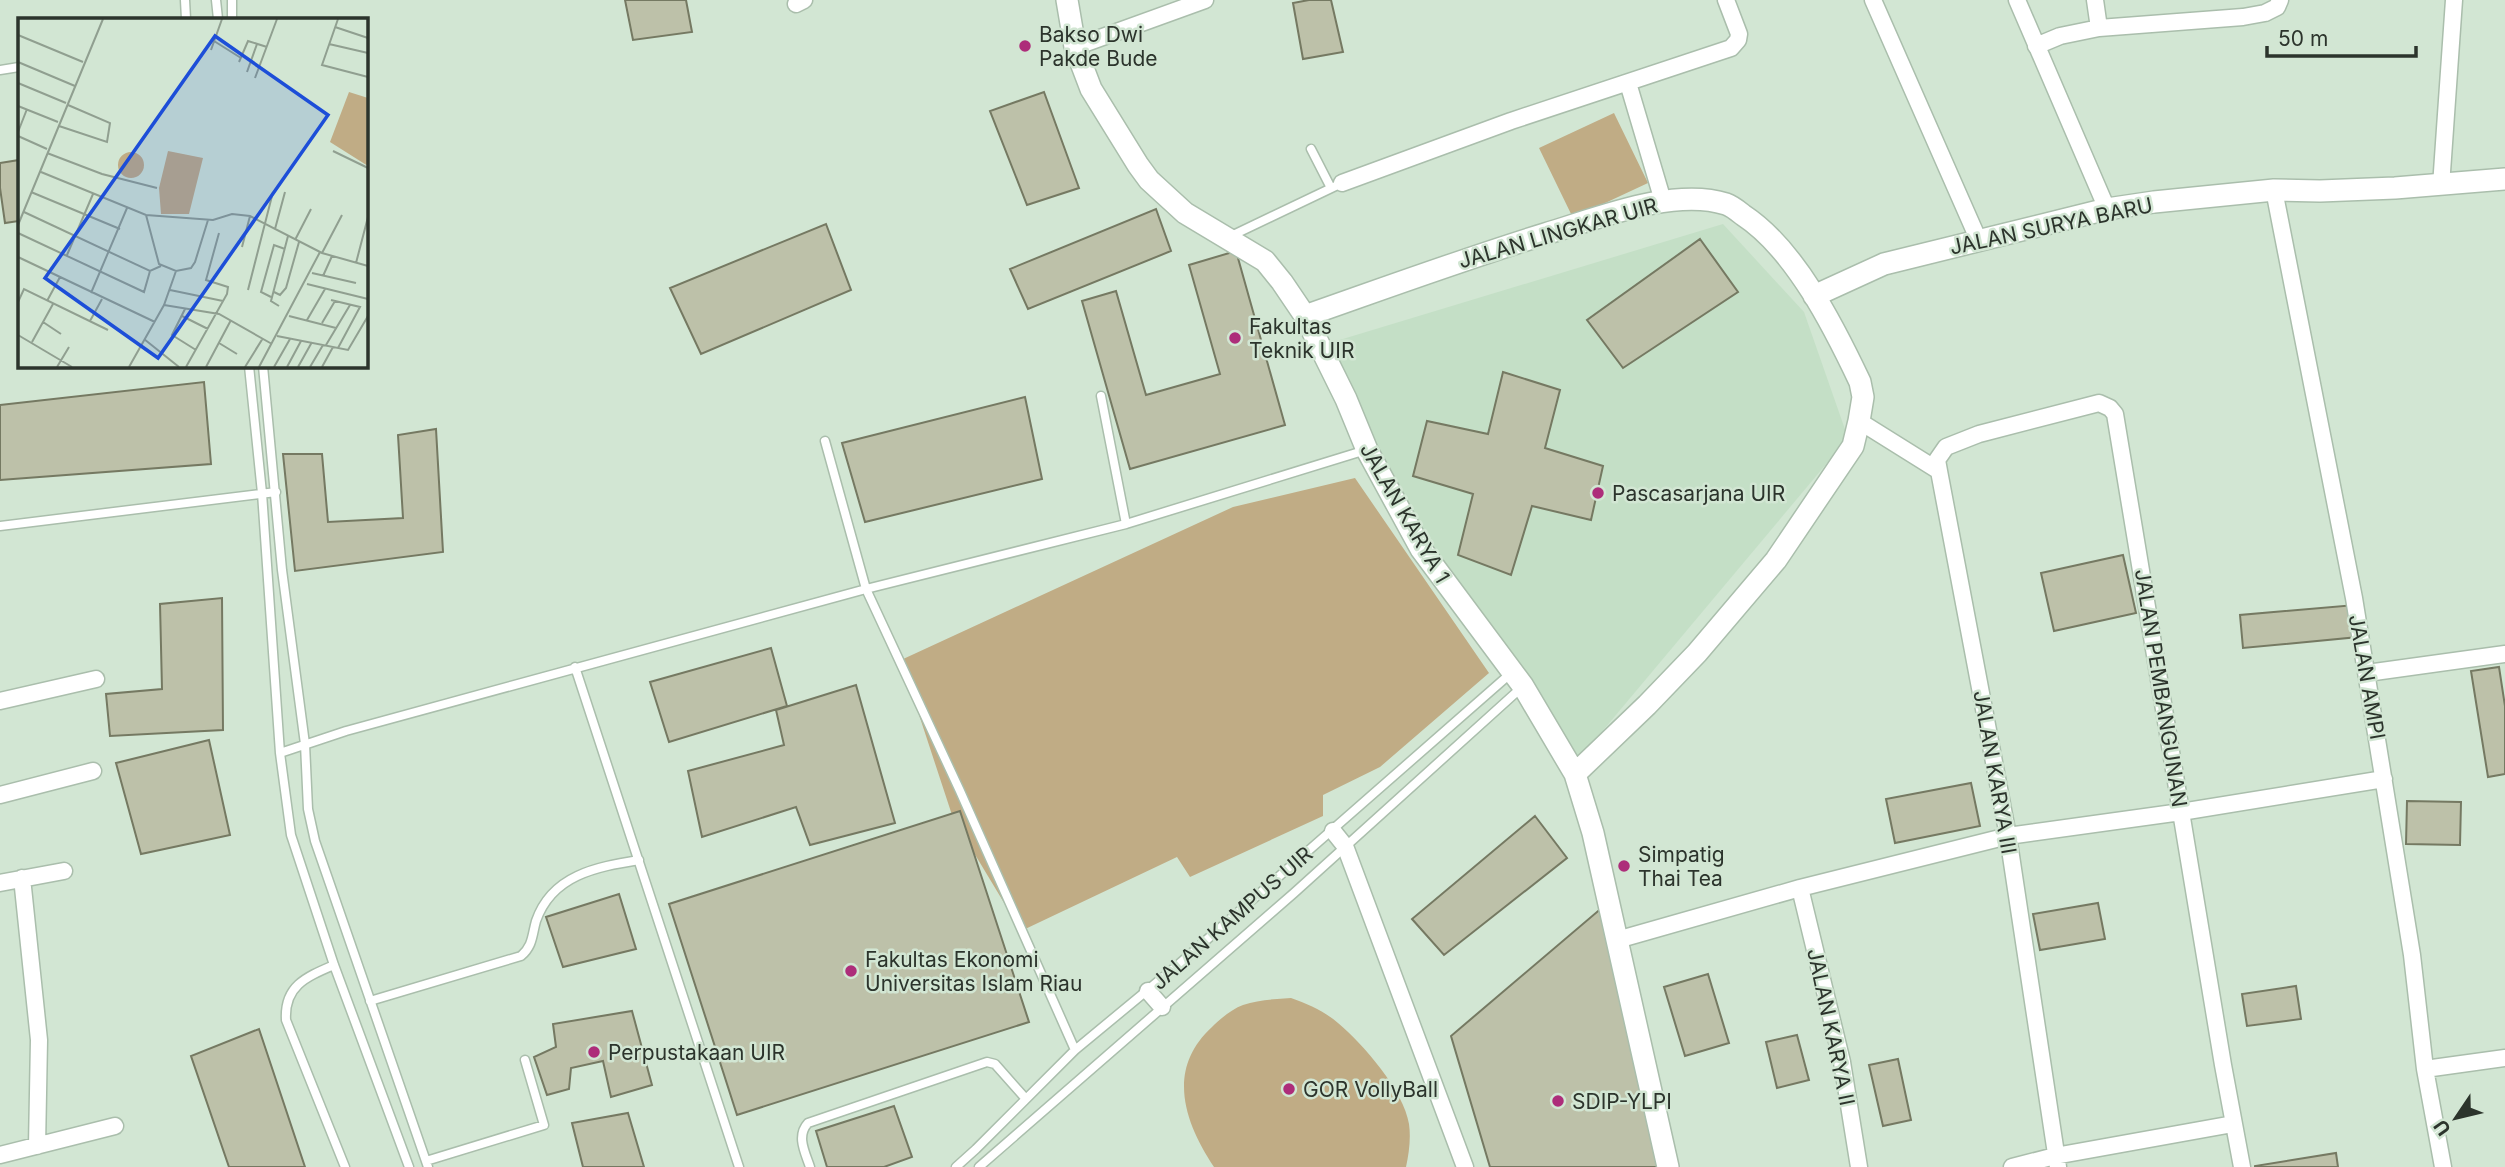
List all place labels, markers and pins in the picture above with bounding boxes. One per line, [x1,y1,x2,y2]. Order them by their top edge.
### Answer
place label: Bakso Dwi Pakde Bude [1039,22,1158,71]
marker: Bakso Dwi Pakde Bude [1017,38,1033,54]
place label: Fakultas Teknik UIR [1249,314,1354,363]
marker: Fakultas Teknik UIR [1227,330,1243,346]
place label: Pascasarjana UIR [1612,481,1785,506]
marker: Pascasarjana UIR [1590,485,1606,501]
place label: Simpatig Thai Tea [1638,842,1725,891]
marker: Simpatig Thai Tea [1616,858,1632,874]
place label: Fakultas Ekonomi Universitas Islam Riau [865,947,1082,996]
marker: Fakultas Ekonomi Universitas Islam Riau [843,963,859,979]
place label: Perpustakaan UIR [608,1040,785,1065]
marker: Perpustakaan UIR [586,1044,602,1060]
place label: GOR VollyBall [1303,1077,1438,1102]
marker: GOR VollyBall [1281,1081,1297,1097]
place label: SDIP-YLPI [1572,1089,1672,1114]
marker: SDIP-YLPI [1550,1093,1566,1109]

